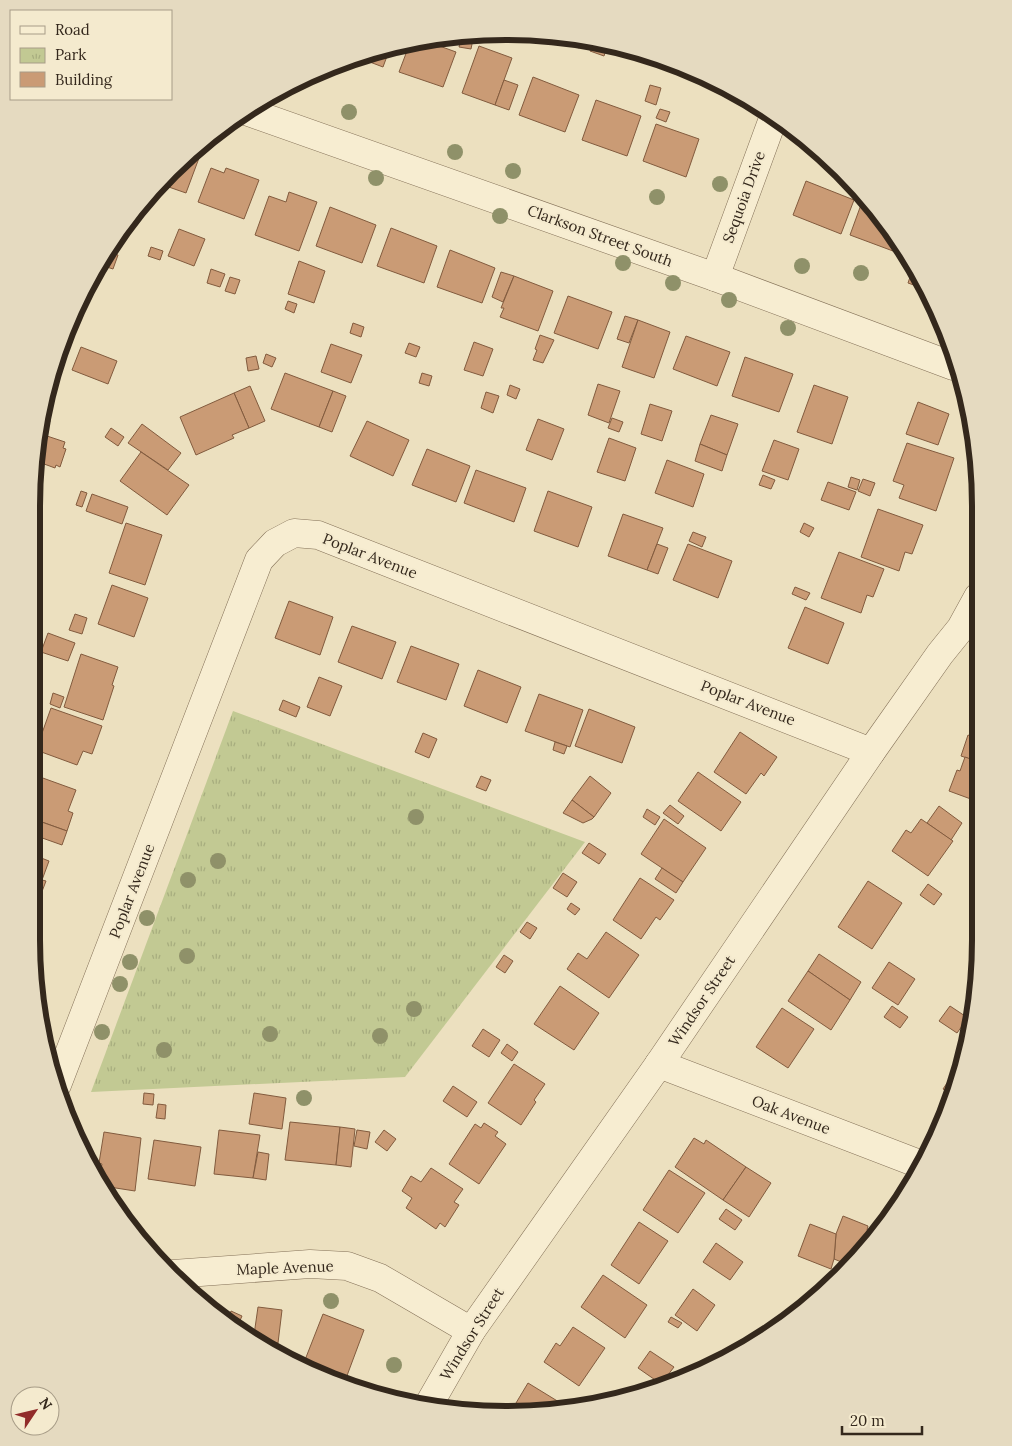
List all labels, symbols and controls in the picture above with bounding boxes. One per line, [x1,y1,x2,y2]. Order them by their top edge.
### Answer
legend [10,10,172,100]
text: Road [55,20,90,39]
text: Park [55,45,86,64]
text: Building [55,70,113,89]
street label: Sequoia Drive [718,148,769,245]
street label: Clarkson Street South [525,200,675,271]
street label: Poplar Avenue [320,529,420,582]
street label: Poplar Avenue [698,676,798,729]
street label: Poplar Avenue [105,841,158,941]
street label: Windsor Street [664,951,739,1050]
street label: Oak Avenue [749,1091,833,1138]
street label: Maple Avenue [236,1256,334,1279]
street label: Windsor Street [436,1284,508,1384]
north arrow [10,1386,60,1436]
text: N [35,1394,56,1413]
scale bar [842,1404,922,1436]
text: 20 m [850,1411,885,1430]

